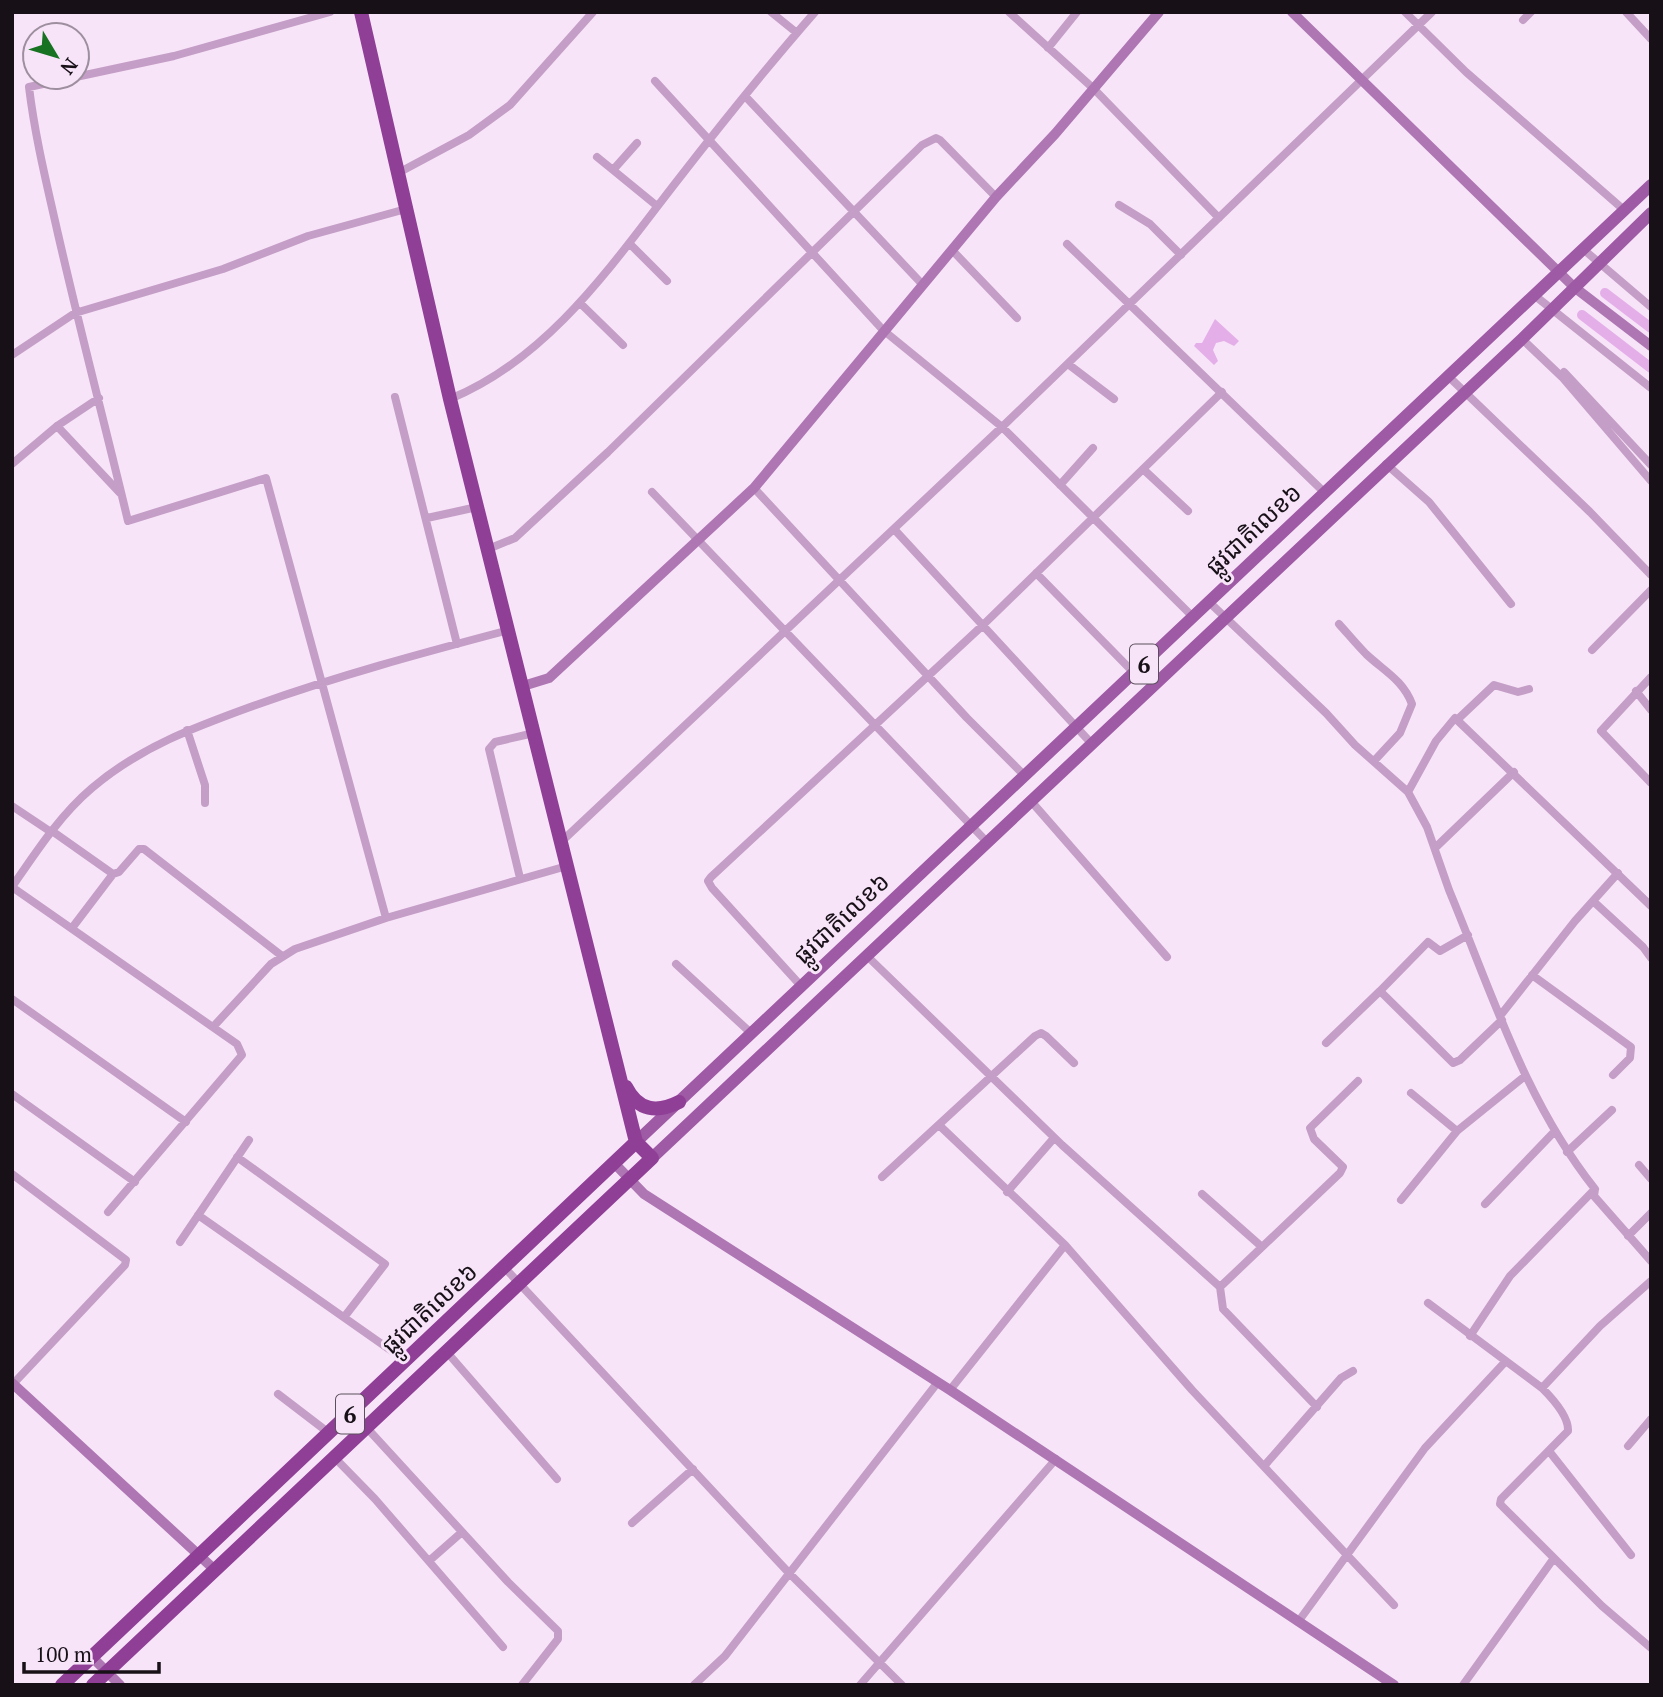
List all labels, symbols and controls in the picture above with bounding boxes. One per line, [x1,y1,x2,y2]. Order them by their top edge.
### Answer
north arrow [21,21,91,91]
text: N [55,53,84,81]
street label: ផ្លូវជាតិលេខ៦ [1198,476,1313,587]
road number: 6 [1130,644,1158,684]
street label: ផ្លូវជាតិលេខ៦ [786,865,901,976]
street label: ផ្លូវជាតិលេខ៦ [374,1255,489,1366]
road number: 6 [336,1394,364,1434]
scale bar [24,1630,159,1674]
text: 100 m [35,1640,92,1668]

